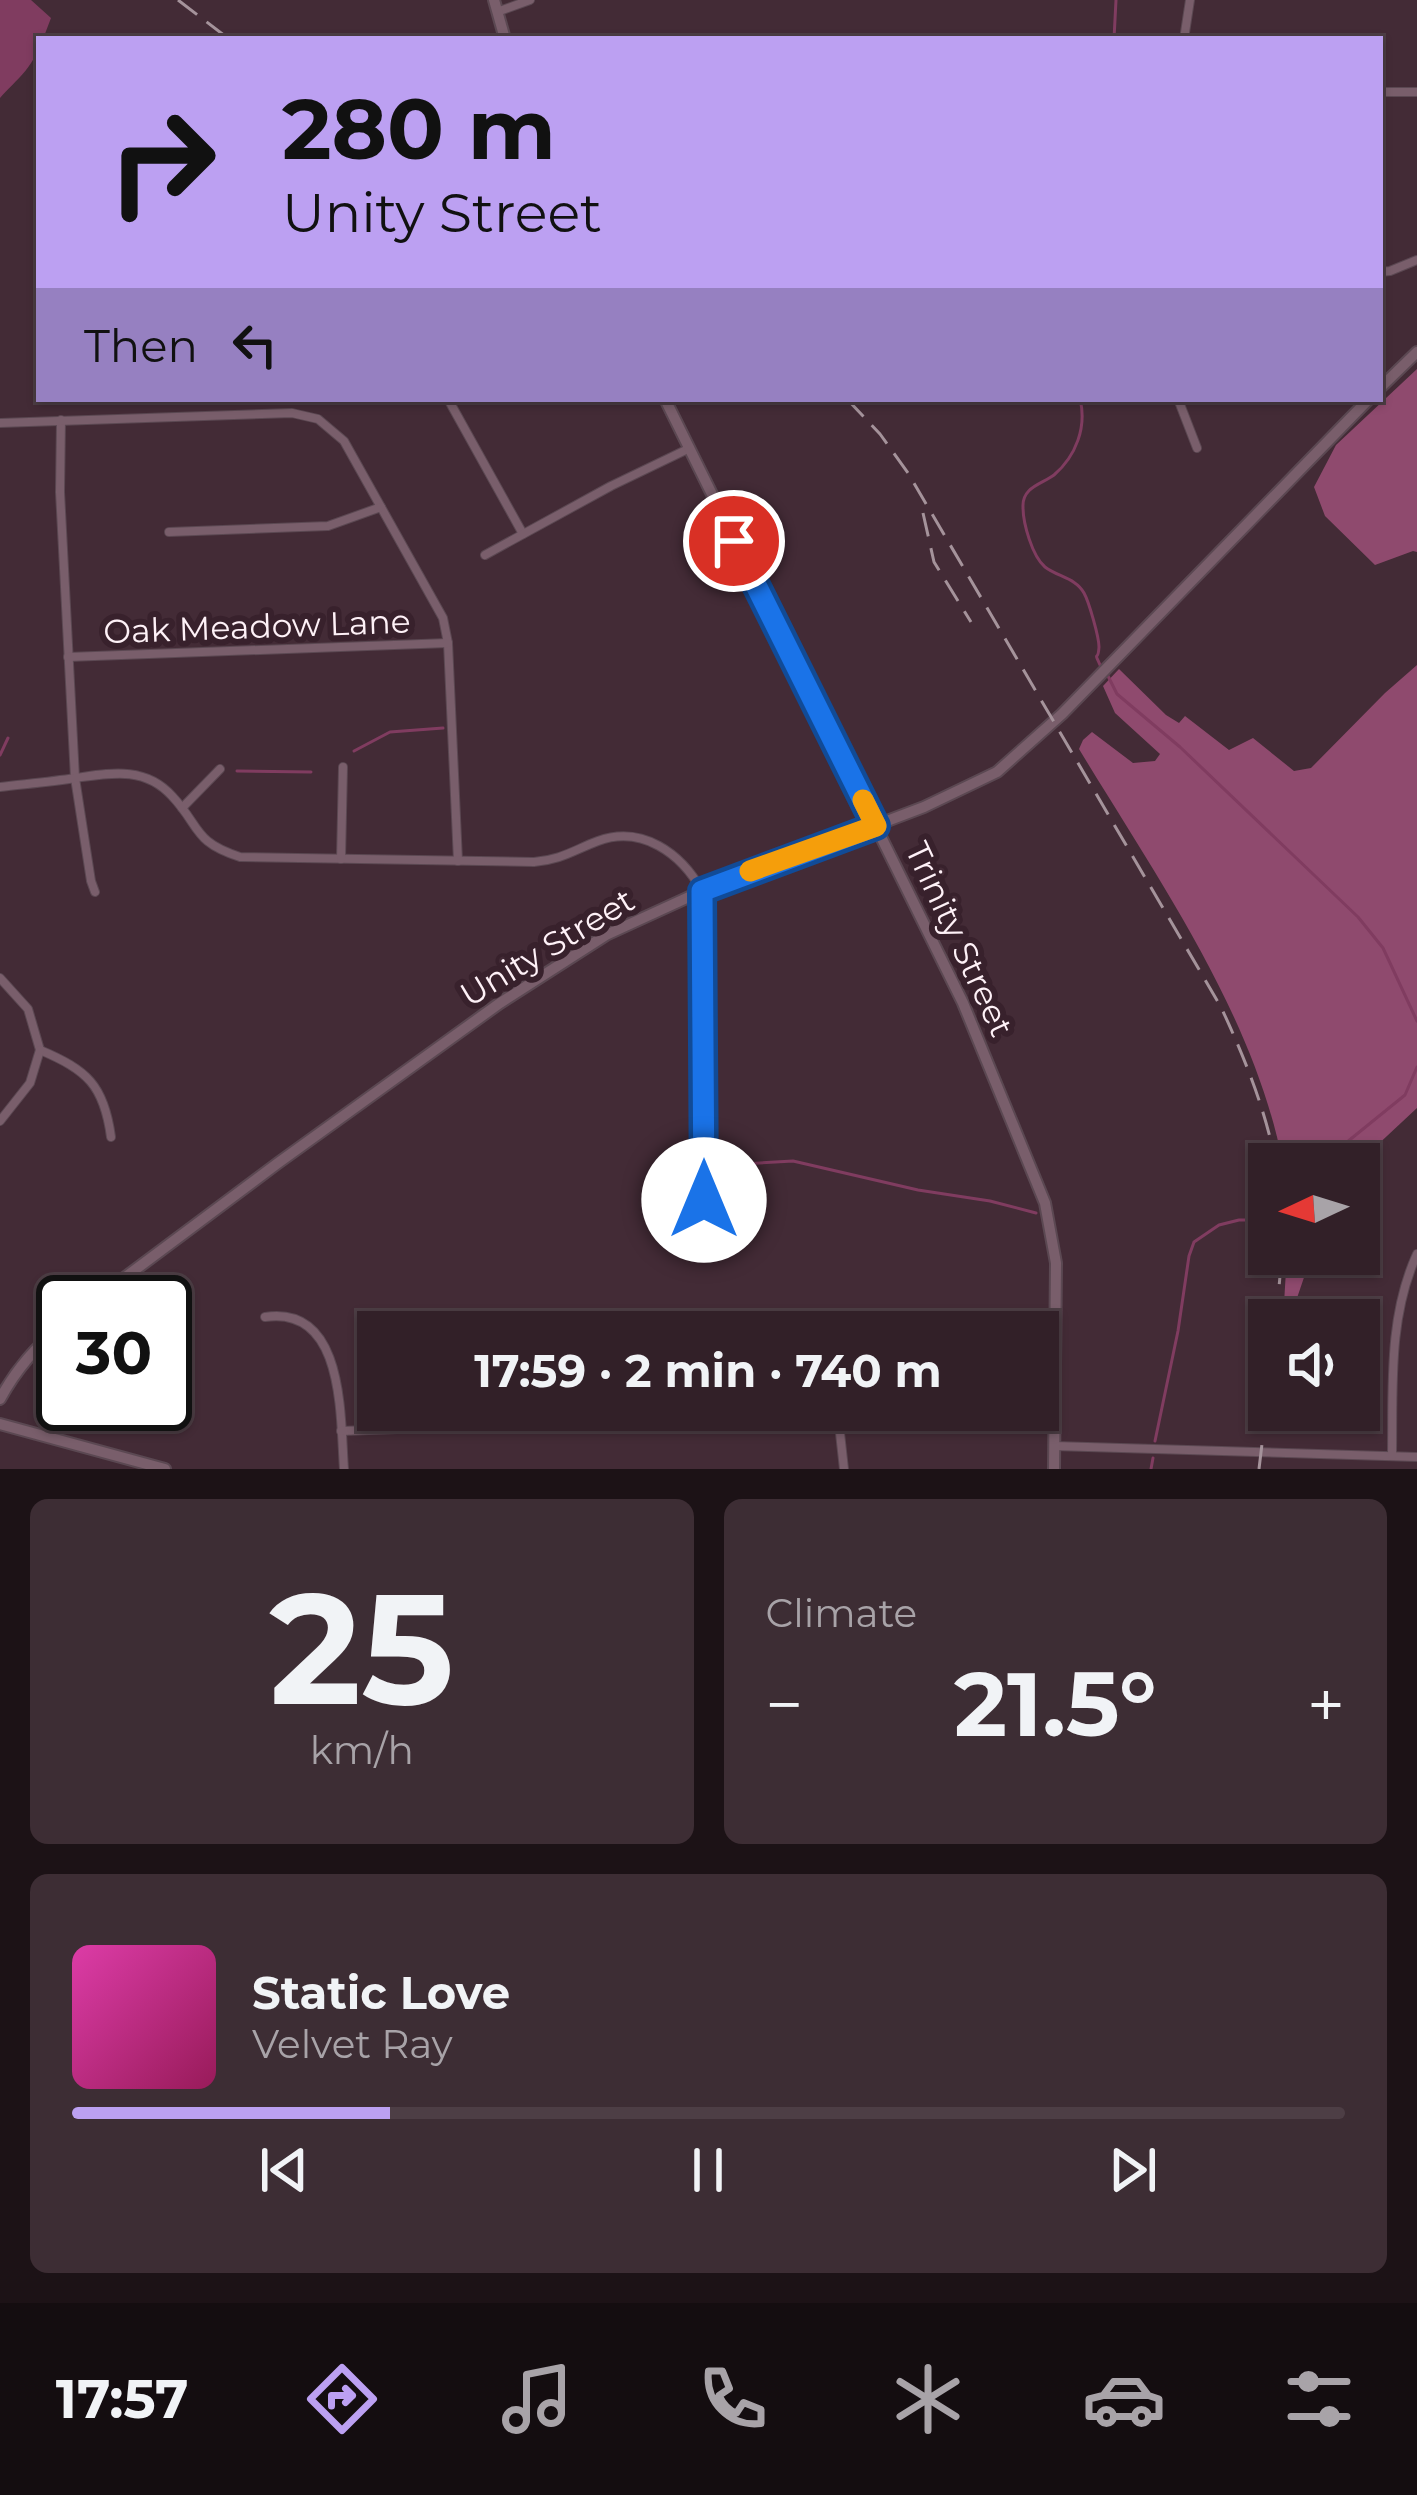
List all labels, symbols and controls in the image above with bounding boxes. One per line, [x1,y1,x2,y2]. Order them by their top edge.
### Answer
text: 280 m [282,78,556,180]
icon: right [84,84,240,240]
text: Unity Street [282,180,602,246]
icon: left [222,312,288,378]
text: Then [84,318,198,373]
pin [683,490,785,592]
icon: arrive [701,508,767,574]
street label: Oak Meadow Lane [103,601,411,651]
street label: Trinity Street [898,835,1022,1043]
street label: Unity Street [453,879,641,1015]
position arrow [641,1137,767,1263]
north arrow [1248,1143,1380,1275]
map controls [1248,1143,1380,1431]
speed limit sign: 30 [36,1275,192,1431]
button: sound [1248,1299,1380,1431]
text: 17:59 · 2 min · 740 m [474,1343,942,1398]
text: 25 [269,1553,454,1743]
text: Climate [766,1589,917,1637]
text: 21.5° [954,1649,1157,1759]
text: − [766,1664,803,1745]
text: + [1307,1664,1345,1745]
text: km/h [310,1726,414,1774]
text: Static Love [252,1965,510,2020]
text: Velvet Ray [252,2020,453,2068]
icon: previous [251,2137,317,2203]
icon: pause [675,2137,741,2203]
icon: next [1100,2137,1166,2203]
icon: directions [300,2357,384,2441]
icon: music [495,2357,579,2441]
icon: phone [691,2357,775,2441]
icon: climate [886,2357,970,2441]
icon: car [1082,2357,1166,2441]
icon: filters [1277,2357,1361,2441]
text: 17:57 [56,2366,188,2432]

